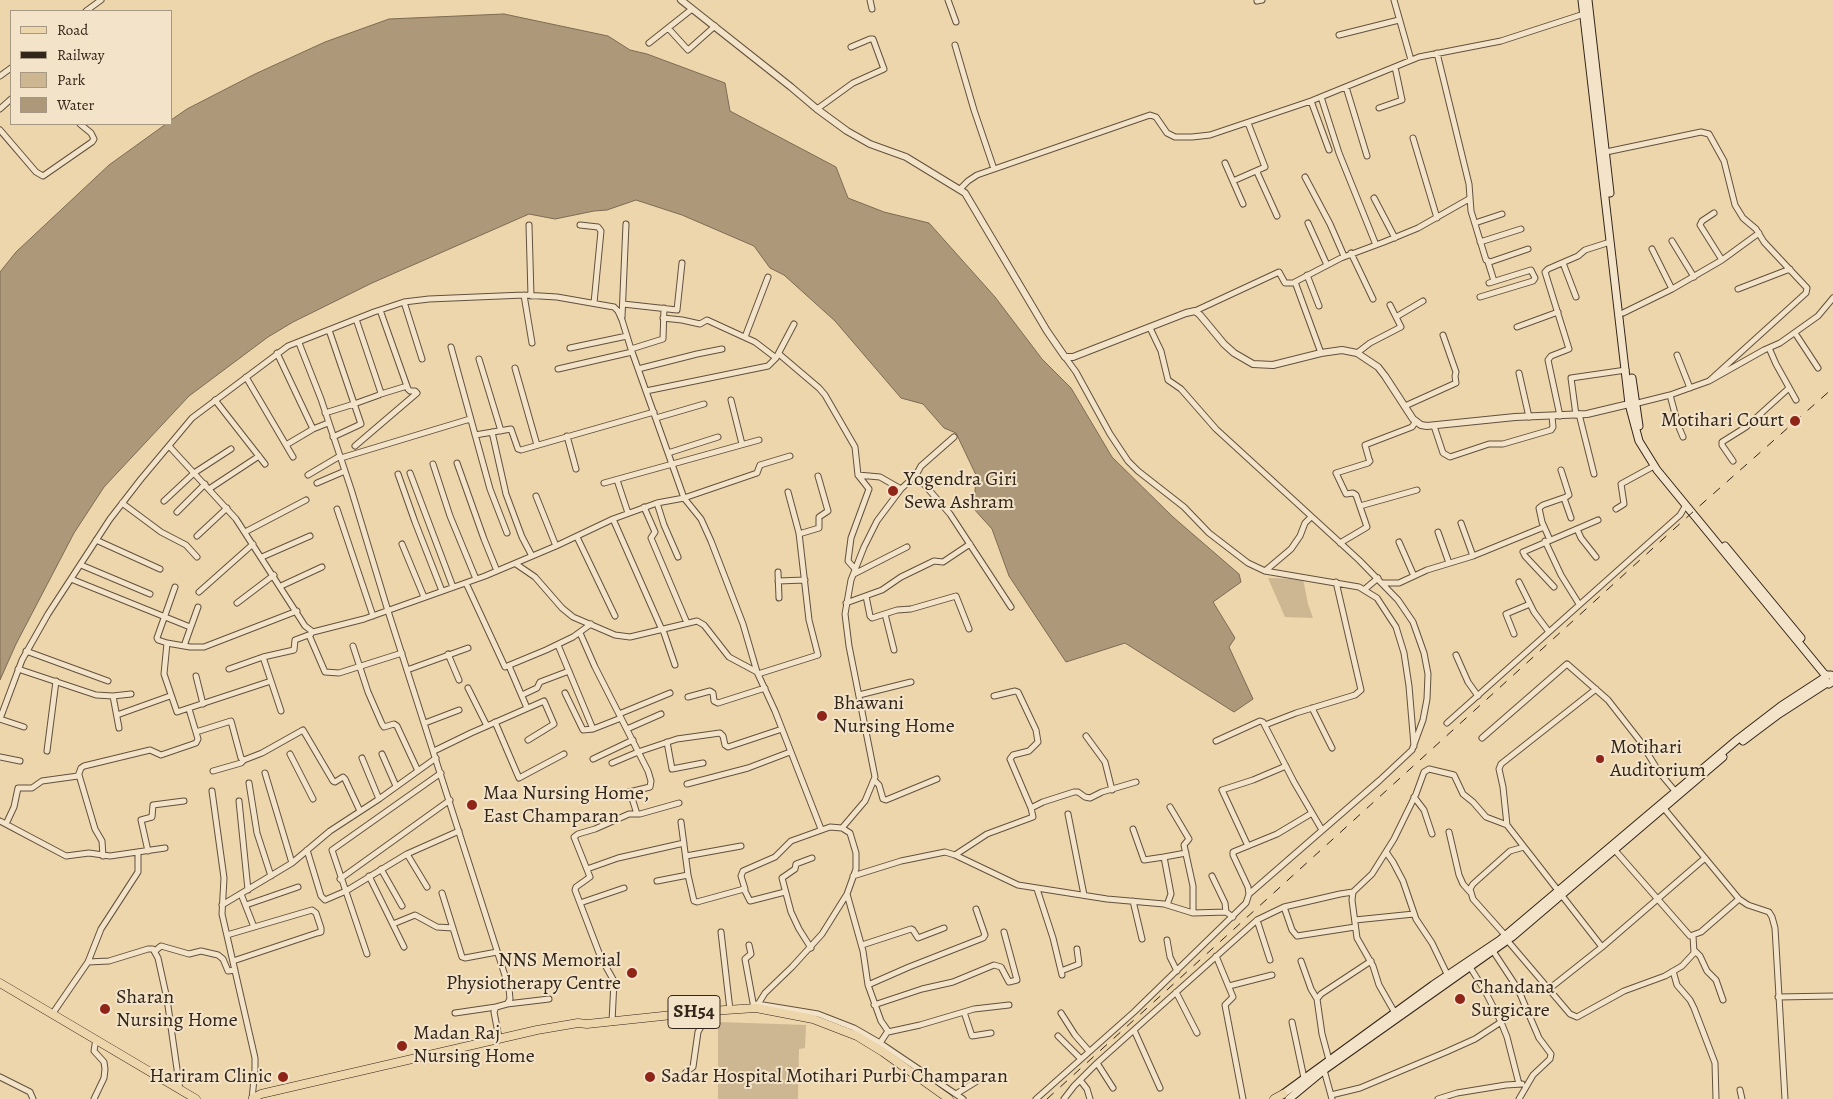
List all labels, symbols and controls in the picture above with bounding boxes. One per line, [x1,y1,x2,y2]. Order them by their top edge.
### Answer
legend [10,10,172,125]
text: Road [57,20,88,40]
text: Railway [57,45,104,65]
text: Park [57,70,85,90]
text: Water [57,95,94,115]
place label: Motihari Court [1661,409,1784,433]
marker: Motihari Court [1788,414,1802,428]
place label: Yogendra Giri Sewa Ashram [904,468,1017,515]
marker: Yogendra Giri Sewa Ashram [886,484,900,498]
place label: Bhawani Nursing Home [833,692,955,739]
marker: Bhawani Nursing Home [815,709,829,723]
place label: Motihari Auditorium [1610,736,1706,783]
marker: Motihari Auditorium [1594,753,1606,765]
place label: Maa Nursing Home, East Champaran [483,782,649,829]
marker: Maa Nursing Home, East Champaran [465,798,479,812]
place label: NNS Memorial Physiotherapy Centre [446,949,621,996]
marker: NNS Memorial Physiotherapy Centre [625,966,639,980]
place label: Chandana Surgicare [1471,976,1555,1023]
place label: Sharan Nursing Home [116,986,238,1033]
marker: Chandana Surgicare [1453,992,1467,1006]
road number: SH54 [668,996,720,1028]
marker: Sharan Nursing Home [98,1002,112,1016]
place label: Madan Raj Nursing Home [413,1022,535,1069]
marker: Madan Raj Nursing Home [395,1039,409,1053]
place label: Hariram Clinic [149,1065,272,1089]
place label: Sadar Hospital Motihari Purbi Champaran [661,1065,1008,1089]
marker: Hariram Clinic [276,1070,290,1084]
marker: Sadar Hospital Motihari Purbi Champaran [643,1070,657,1084]

